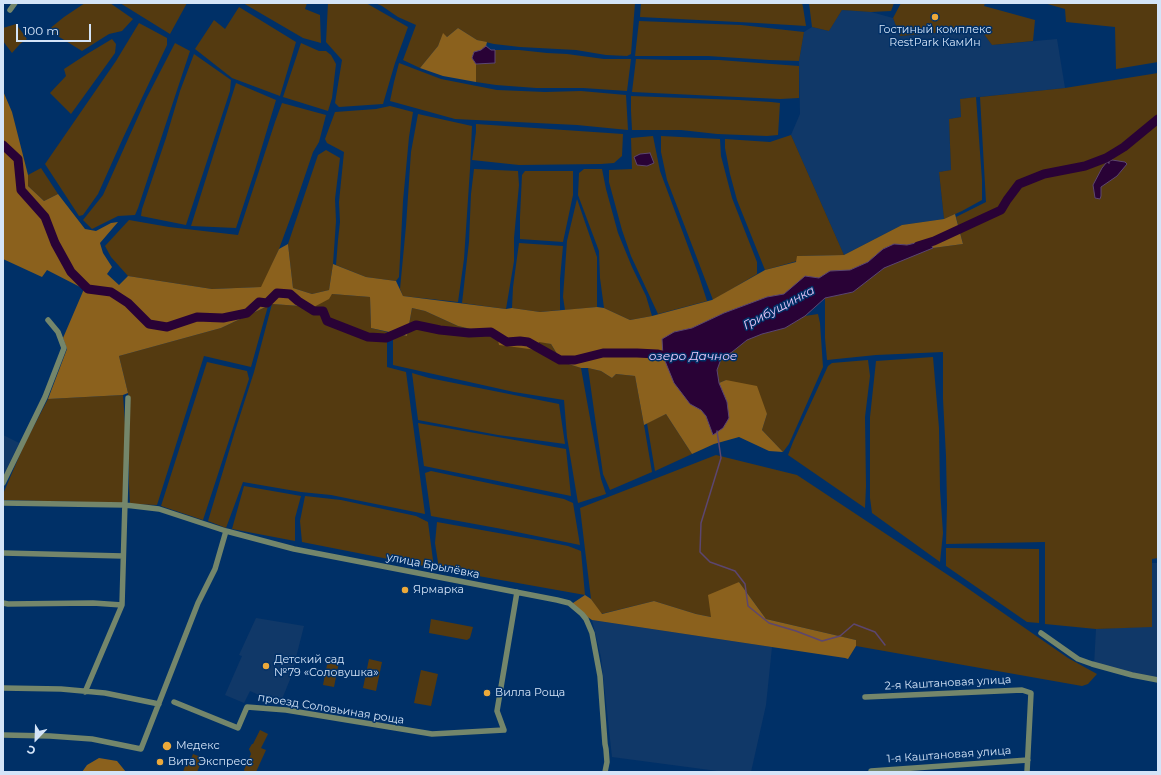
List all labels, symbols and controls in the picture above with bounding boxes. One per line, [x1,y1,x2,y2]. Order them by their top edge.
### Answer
marker: Гостиный комплекс RestPark КамИн [930,12,940,22]
scale bar [18,16,93,42]
text: 100 m [23,23,59,38]
place label: Гостиный комплекс RestPark КамИн [879,23,991,49]
water label: Грибущинка [741,283,817,333]
water label: озеро Дачное [649,349,737,363]
street label: улица Брылёвка [385,551,481,581]
place label: Ярмарка [413,583,464,597]
marker: Ярмарка [400,585,410,595]
place label: Детский сад №79 «Соловушка» [274,653,378,679]
marker: Детский сад №79 «Соловушка» [261,661,271,671]
street label: 2-я Каштановая улица [884,673,1012,693]
place label: Вилла Роща [495,686,565,700]
marker: Вилла Роща [482,688,492,698]
street label: проезд Соловьиная роща [257,691,405,727]
north arrow [16,719,56,759]
place label: Медекс [176,739,220,753]
marker: Медекс [161,740,173,752]
text: С [25,742,38,758]
street label: 1-я Каштановая улица [886,744,1012,766]
place label: Вита Экспресс [168,755,253,769]
marker: Вита Экспресс [155,757,165,767]

